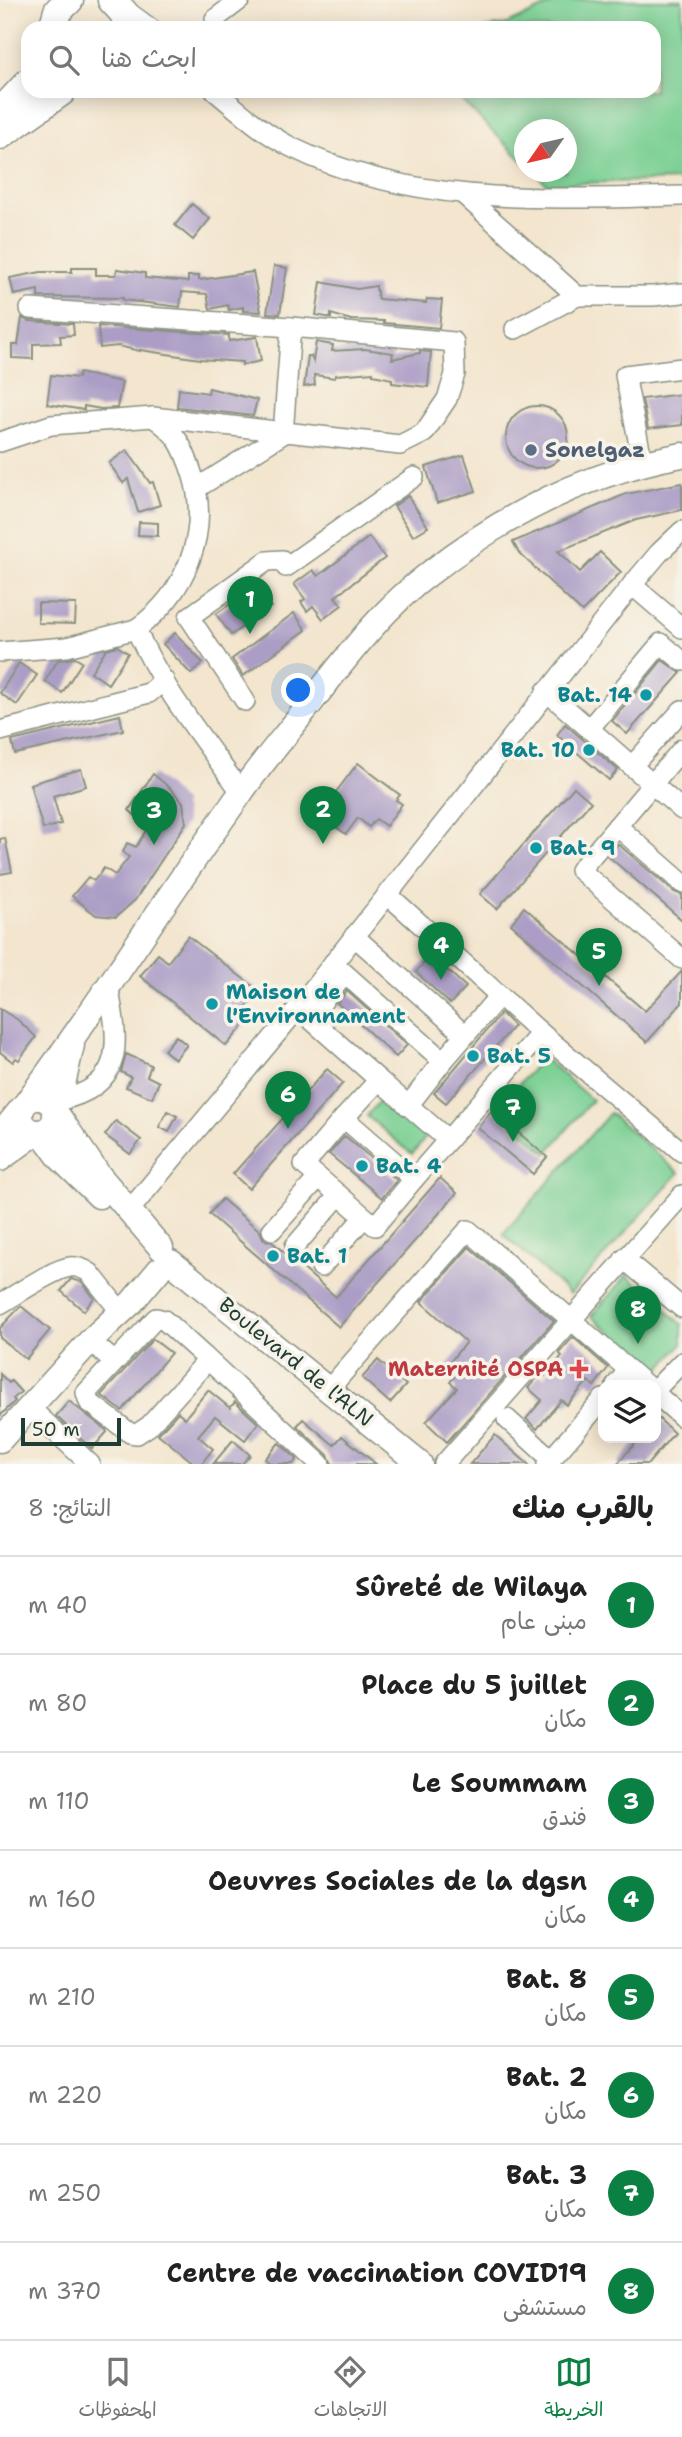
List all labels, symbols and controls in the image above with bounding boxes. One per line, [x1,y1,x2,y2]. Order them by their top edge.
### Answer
search box [21,21,661,98]
text: ابحث هنا [101,40,197,75]
icon: search [45,41,83,79]
north arrow [514,119,577,182]
place label: Sonelgaz [545,436,645,464]
marker: Sonelgaz [523,442,539,458]
pin: 1 [227,576,273,634]
your location [281,673,315,707]
place label: Bat. 14 [558,681,632,709]
marker: Bat. 14 [638,687,654,703]
place label: Bat. 10 [501,736,575,764]
marker: Bat. 10 [581,742,597,758]
pin: 2 [300,786,346,844]
pin: 3 [131,787,177,845]
place label: Bat. 9 [550,834,615,862]
marker: Bat. 9 [528,840,544,856]
pin: 4 [418,922,464,980]
pin: 5 [576,928,622,986]
place label: Maison de l'Environnament [226,978,406,1030]
marker: Maison de l'Environnament [204,996,220,1012]
place label: Bat. 5 [487,1042,551,1070]
marker: Bat. 5 [465,1048,481,1064]
pin: 6 [265,1071,311,1129]
pin: 7 [490,1084,536,1142]
place label: Bat. 4 [376,1152,442,1180]
marker: Bat. 4 [354,1158,370,1174]
place label: Bat. 1 [287,1242,347,1270]
marker: Bat. 1 [265,1248,281,1264]
pin: 8 [615,1286,661,1344]
street label: Boulevard de l'ALN [213,1291,379,1433]
place label: Maternité OSPA [388,1355,563,1383]
marker: Maternité OSPA [569,1359,589,1379]
map controls [598,1380,661,1443]
button: layers [598,1380,661,1443]
scale bar [21,1415,121,1447]
text: 50 m [32,1417,80,1442]
text: بالقرب منك [512,1487,654,1528]
text: النتائج: 8 [28,1493,111,1523]
text: Sûreté de Wilaya [355,1569,587,1604]
text: 40 m [28,1590,88,1620]
text: 1 [626,1590,636,1620]
text: مبنى عام [500,1606,587,1636]
text: Place du 5 juillet [361,1667,587,1702]
text: 80 m [28,1688,87,1718]
text: 2 [623,1688,639,1718]
text: مكان [544,1704,587,1734]
text: Le Soummam [412,1765,587,1800]
text: 110 m [28,1786,90,1816]
text: 3 [623,1786,639,1816]
text: فندق [542,1802,587,1832]
text: Oeuvres Sociales de la dgsn [208,1863,587,1898]
text: 160 m [28,1884,96,1914]
text: 4 [623,1884,639,1914]
text: مكان [544,1900,587,1930]
text: Bat. 8 [506,1961,587,1996]
text: 210 m [28,1982,96,2012]
text: 5 [624,1982,638,2012]
text: مكان [544,1998,587,2028]
text: Bat. 2 [506,2059,587,2094]
text: 220 m [28,2080,102,2110]
text: 6 [623,2080,639,2110]
text: مكان [544,2096,587,2126]
text: Bat. 3 [506,2157,587,2192]
text: 250 m [28,2178,101,2208]
text: 7 [623,2178,639,2208]
text: مكان [544,2194,587,2224]
text: Centre de vaccination COVID19 [167,2255,587,2290]
text: 370 m [28,2276,101,2306]
text: 8 [623,2276,639,2306]
text: مستشفى [503,2292,587,2322]
tab: المحفوظات [79,2353,157,2426]
tab: الاتجاهات [314,2353,387,2426]
tab: الخريطة [544,2353,603,2426]

